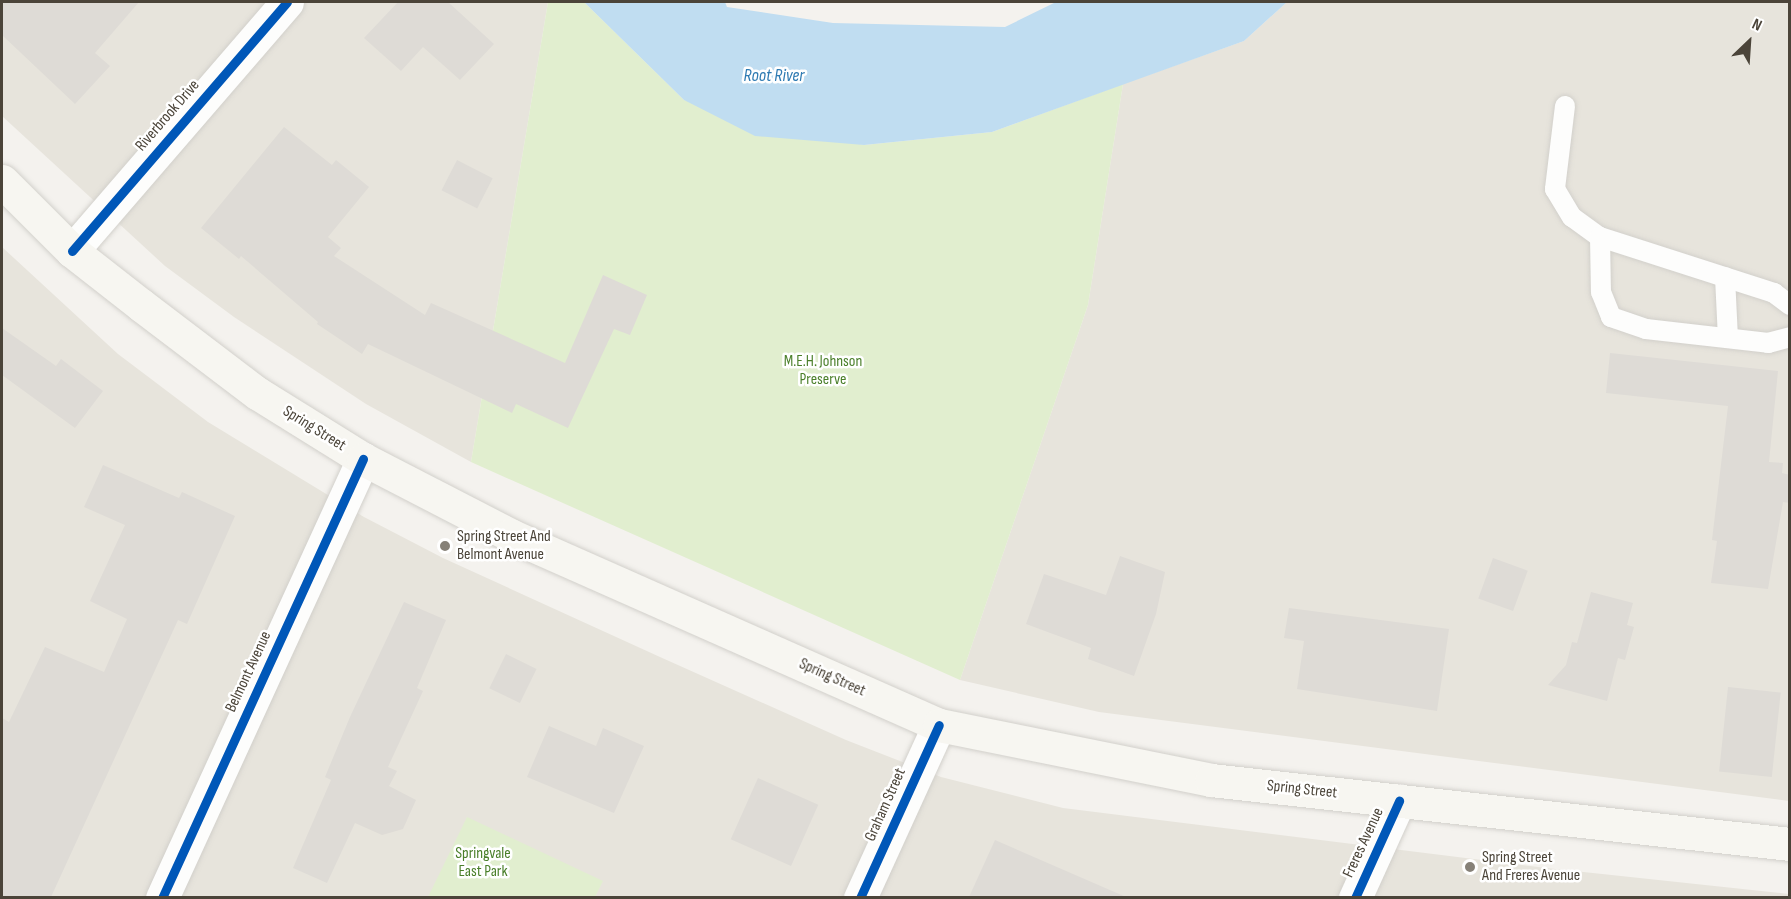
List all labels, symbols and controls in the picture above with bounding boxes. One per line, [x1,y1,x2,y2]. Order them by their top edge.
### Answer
north arrow [1719,12,1779,72]
text: N [1749,15,1765,36]
water label: Root River [744,65,804,87]
street label: Riverbrook Drive [132,76,204,156]
park label: M.E.H. Johnson Preserve [784,352,862,390]
street label: Spring Street [279,402,349,456]
place label: Spring Street And Belmont Avenue [457,527,551,565]
marker: Spring Street And Belmont Avenue [438,539,452,553]
street label: Belmont Avenue [222,629,276,715]
street label: Spring Street [796,655,868,701]
street label: Graham Street [861,765,911,845]
street label: Spring Street [1266,777,1338,803]
street label: Freres Avenue [1339,805,1389,881]
park label: Springvale East Park [455,844,511,882]
place label: Spring Street And Freres Avenue [1482,848,1580,886]
marker: Spring Street And Freres Avenue [1463,860,1477,874]

